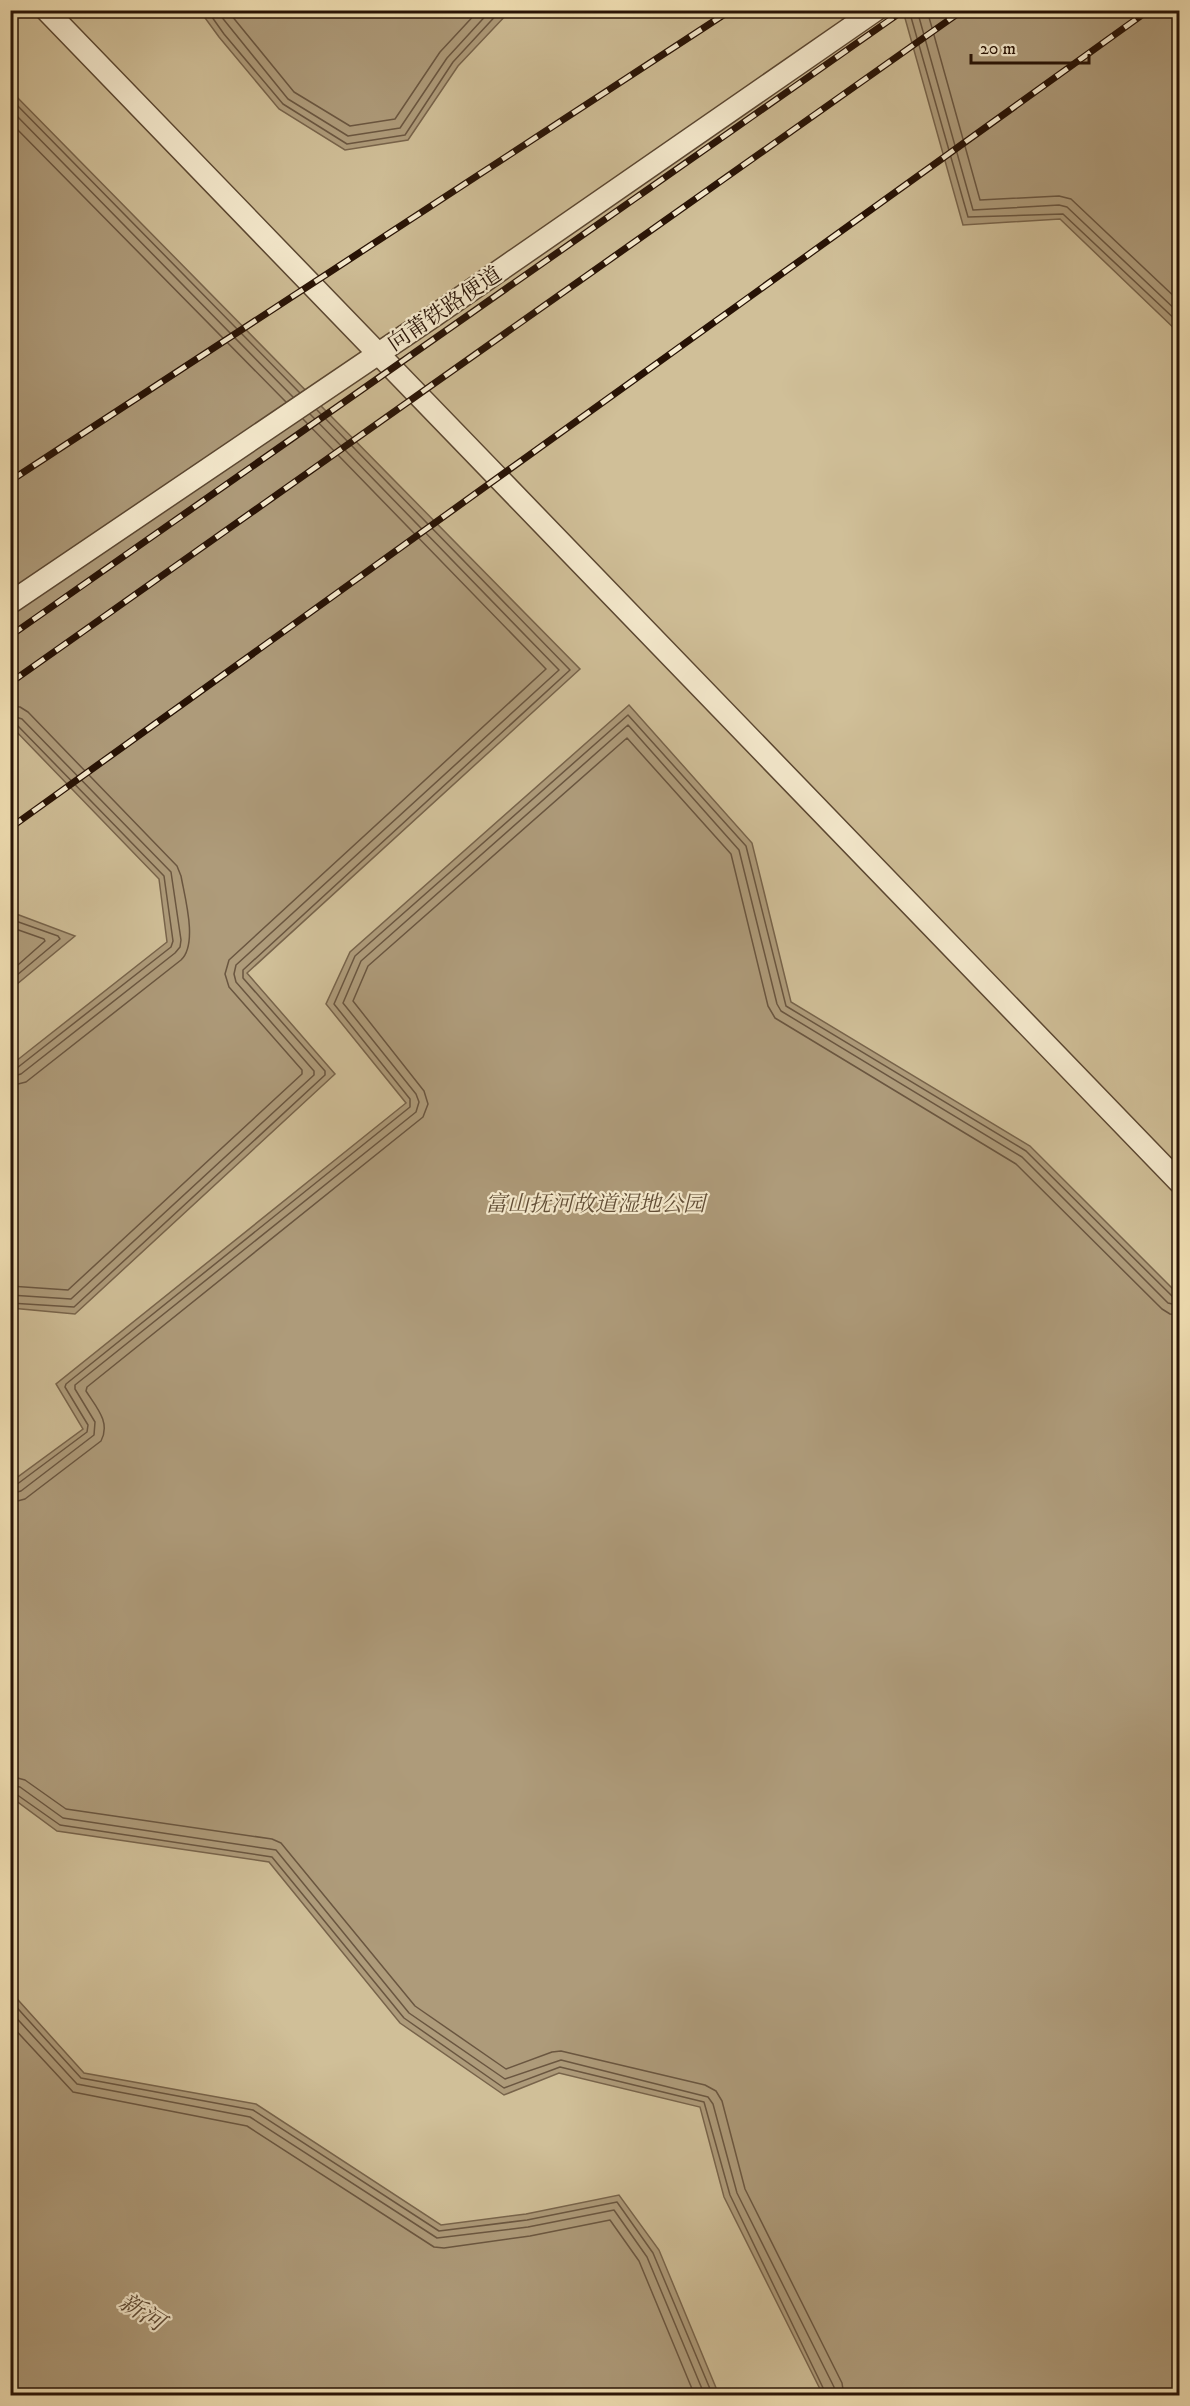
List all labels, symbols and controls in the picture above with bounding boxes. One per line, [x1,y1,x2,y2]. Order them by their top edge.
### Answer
scale bar [971,27,1090,65]
text: 20 m [980,38,1016,60]
street label: 向莆铁路便道 [383,261,507,357]
park label: 富山抚河故道湿地公园 [485,1191,708,1218]
water label: 新河 [113,2287,173,2340]

